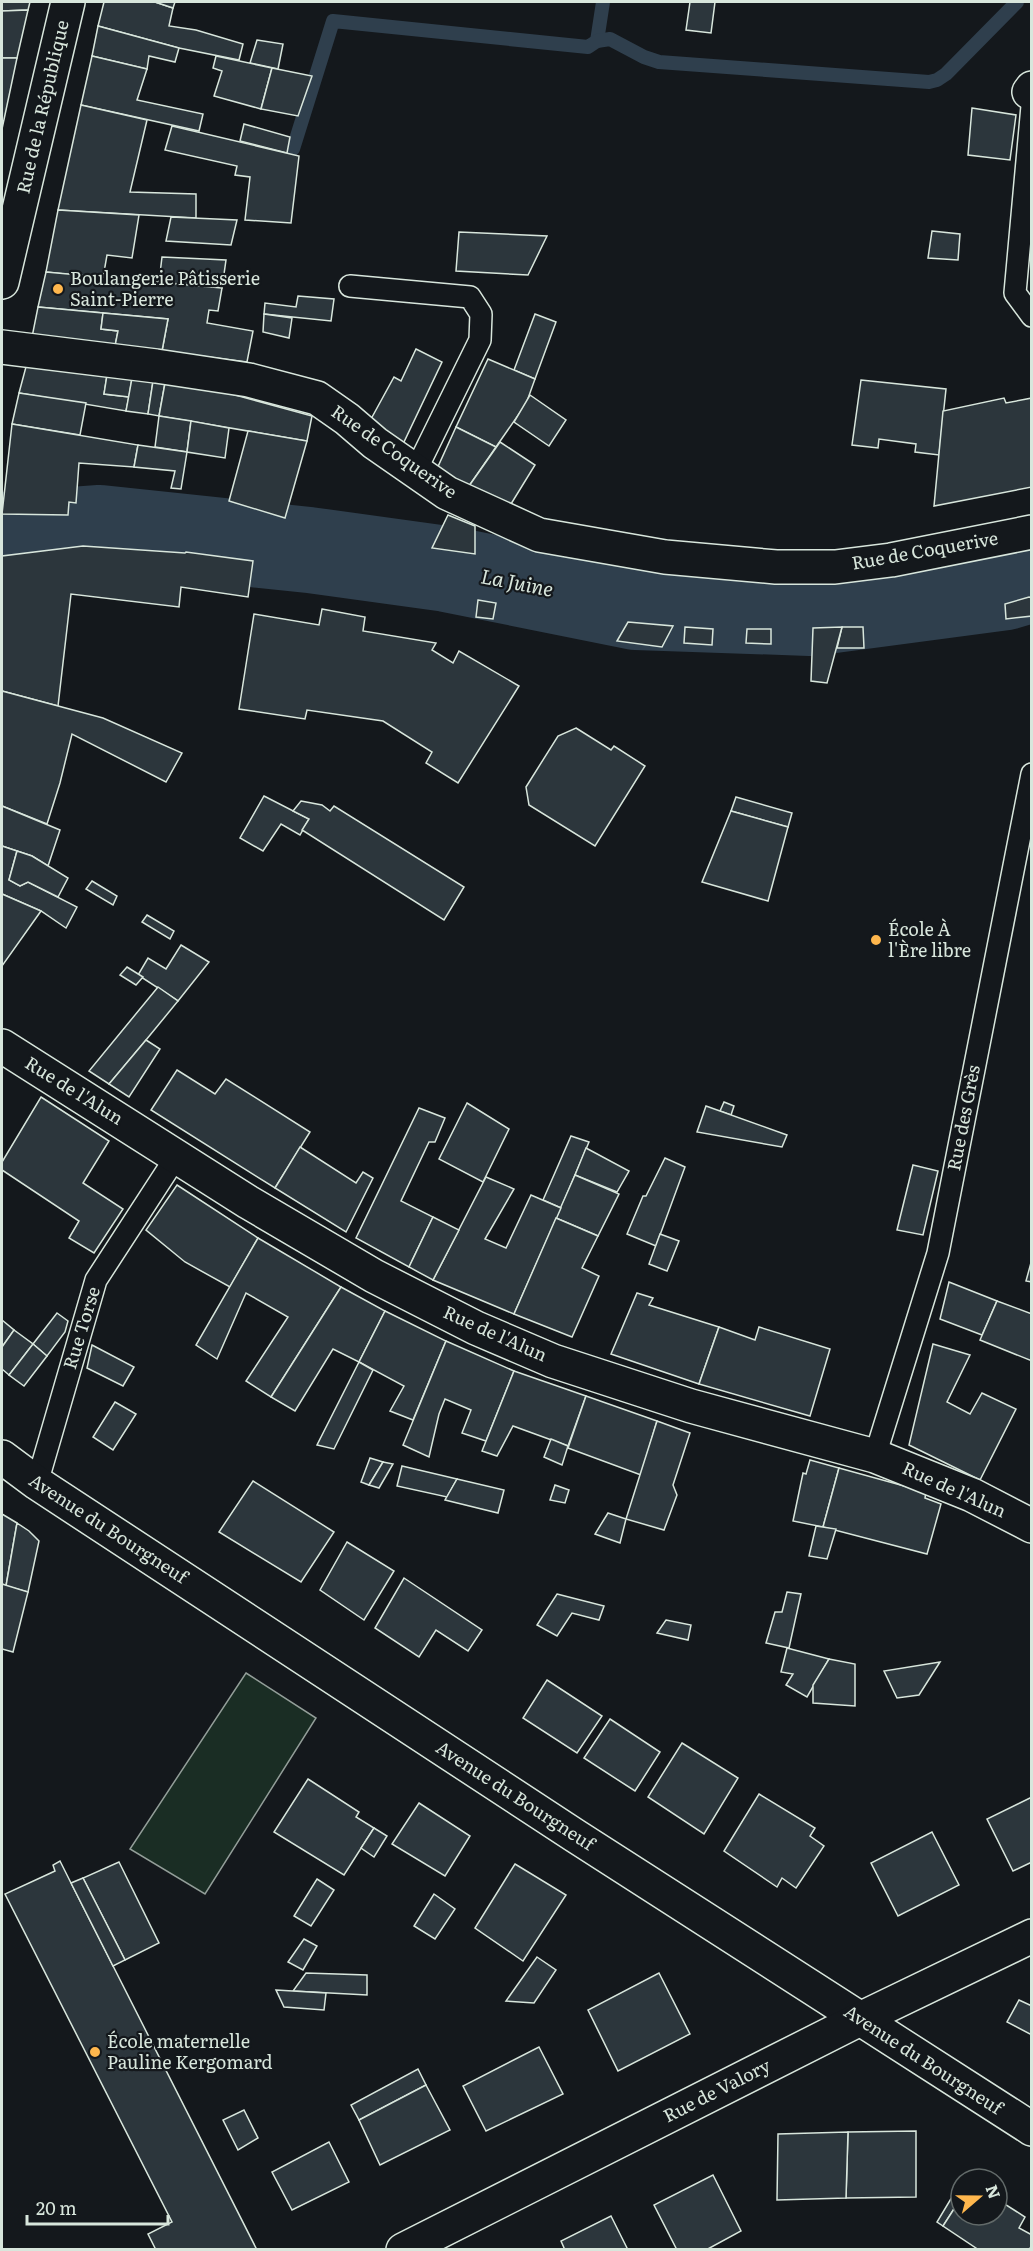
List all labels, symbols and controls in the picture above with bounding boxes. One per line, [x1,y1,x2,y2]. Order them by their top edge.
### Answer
street label: Rue de la République [8,17,75,196]
place label: Boulangerie Pâtisserie Saint-Pierre [70,264,260,312]
marker: Boulangerie Pâtisserie Saint-Pierre [51,282,65,296]
street label: Rue de Coquerive [326,397,463,504]
street label: Rue de Coquerive [849,523,1000,576]
water label: La Juine [479,559,556,603]
place label: École À l'Ère libre [888,915,971,963]
marker: École À l'Ère libre [869,933,883,947]
street label: Rue de l'Alun [20,1049,129,1131]
street label: Rue des Grès [939,1062,986,1173]
street label: Rue Torse [55,1283,106,1372]
street label: Rue de l'Alun [439,1298,552,1368]
street label: Rue de l'Alun [898,1454,1011,1524]
street label: Avenue du Bourgneuf [24,1466,195,1590]
street label: Avenue du Bourgneuf [431,1733,602,1857]
street label: Avenue du Bourgneuf [839,1997,1010,2121]
place label: École maternelle Pauline Kergomard [107,2027,273,2075]
marker: École maternelle Pauline Kergomard [88,2045,102,2059]
street label: Rue de Valory [658,2051,775,2128]
north arrow [949,2167,1009,2227]
text: N [980,2181,1008,2202]
scale bar [27,2188,168,2226]
text: 20 m [36,2194,77,2221]

